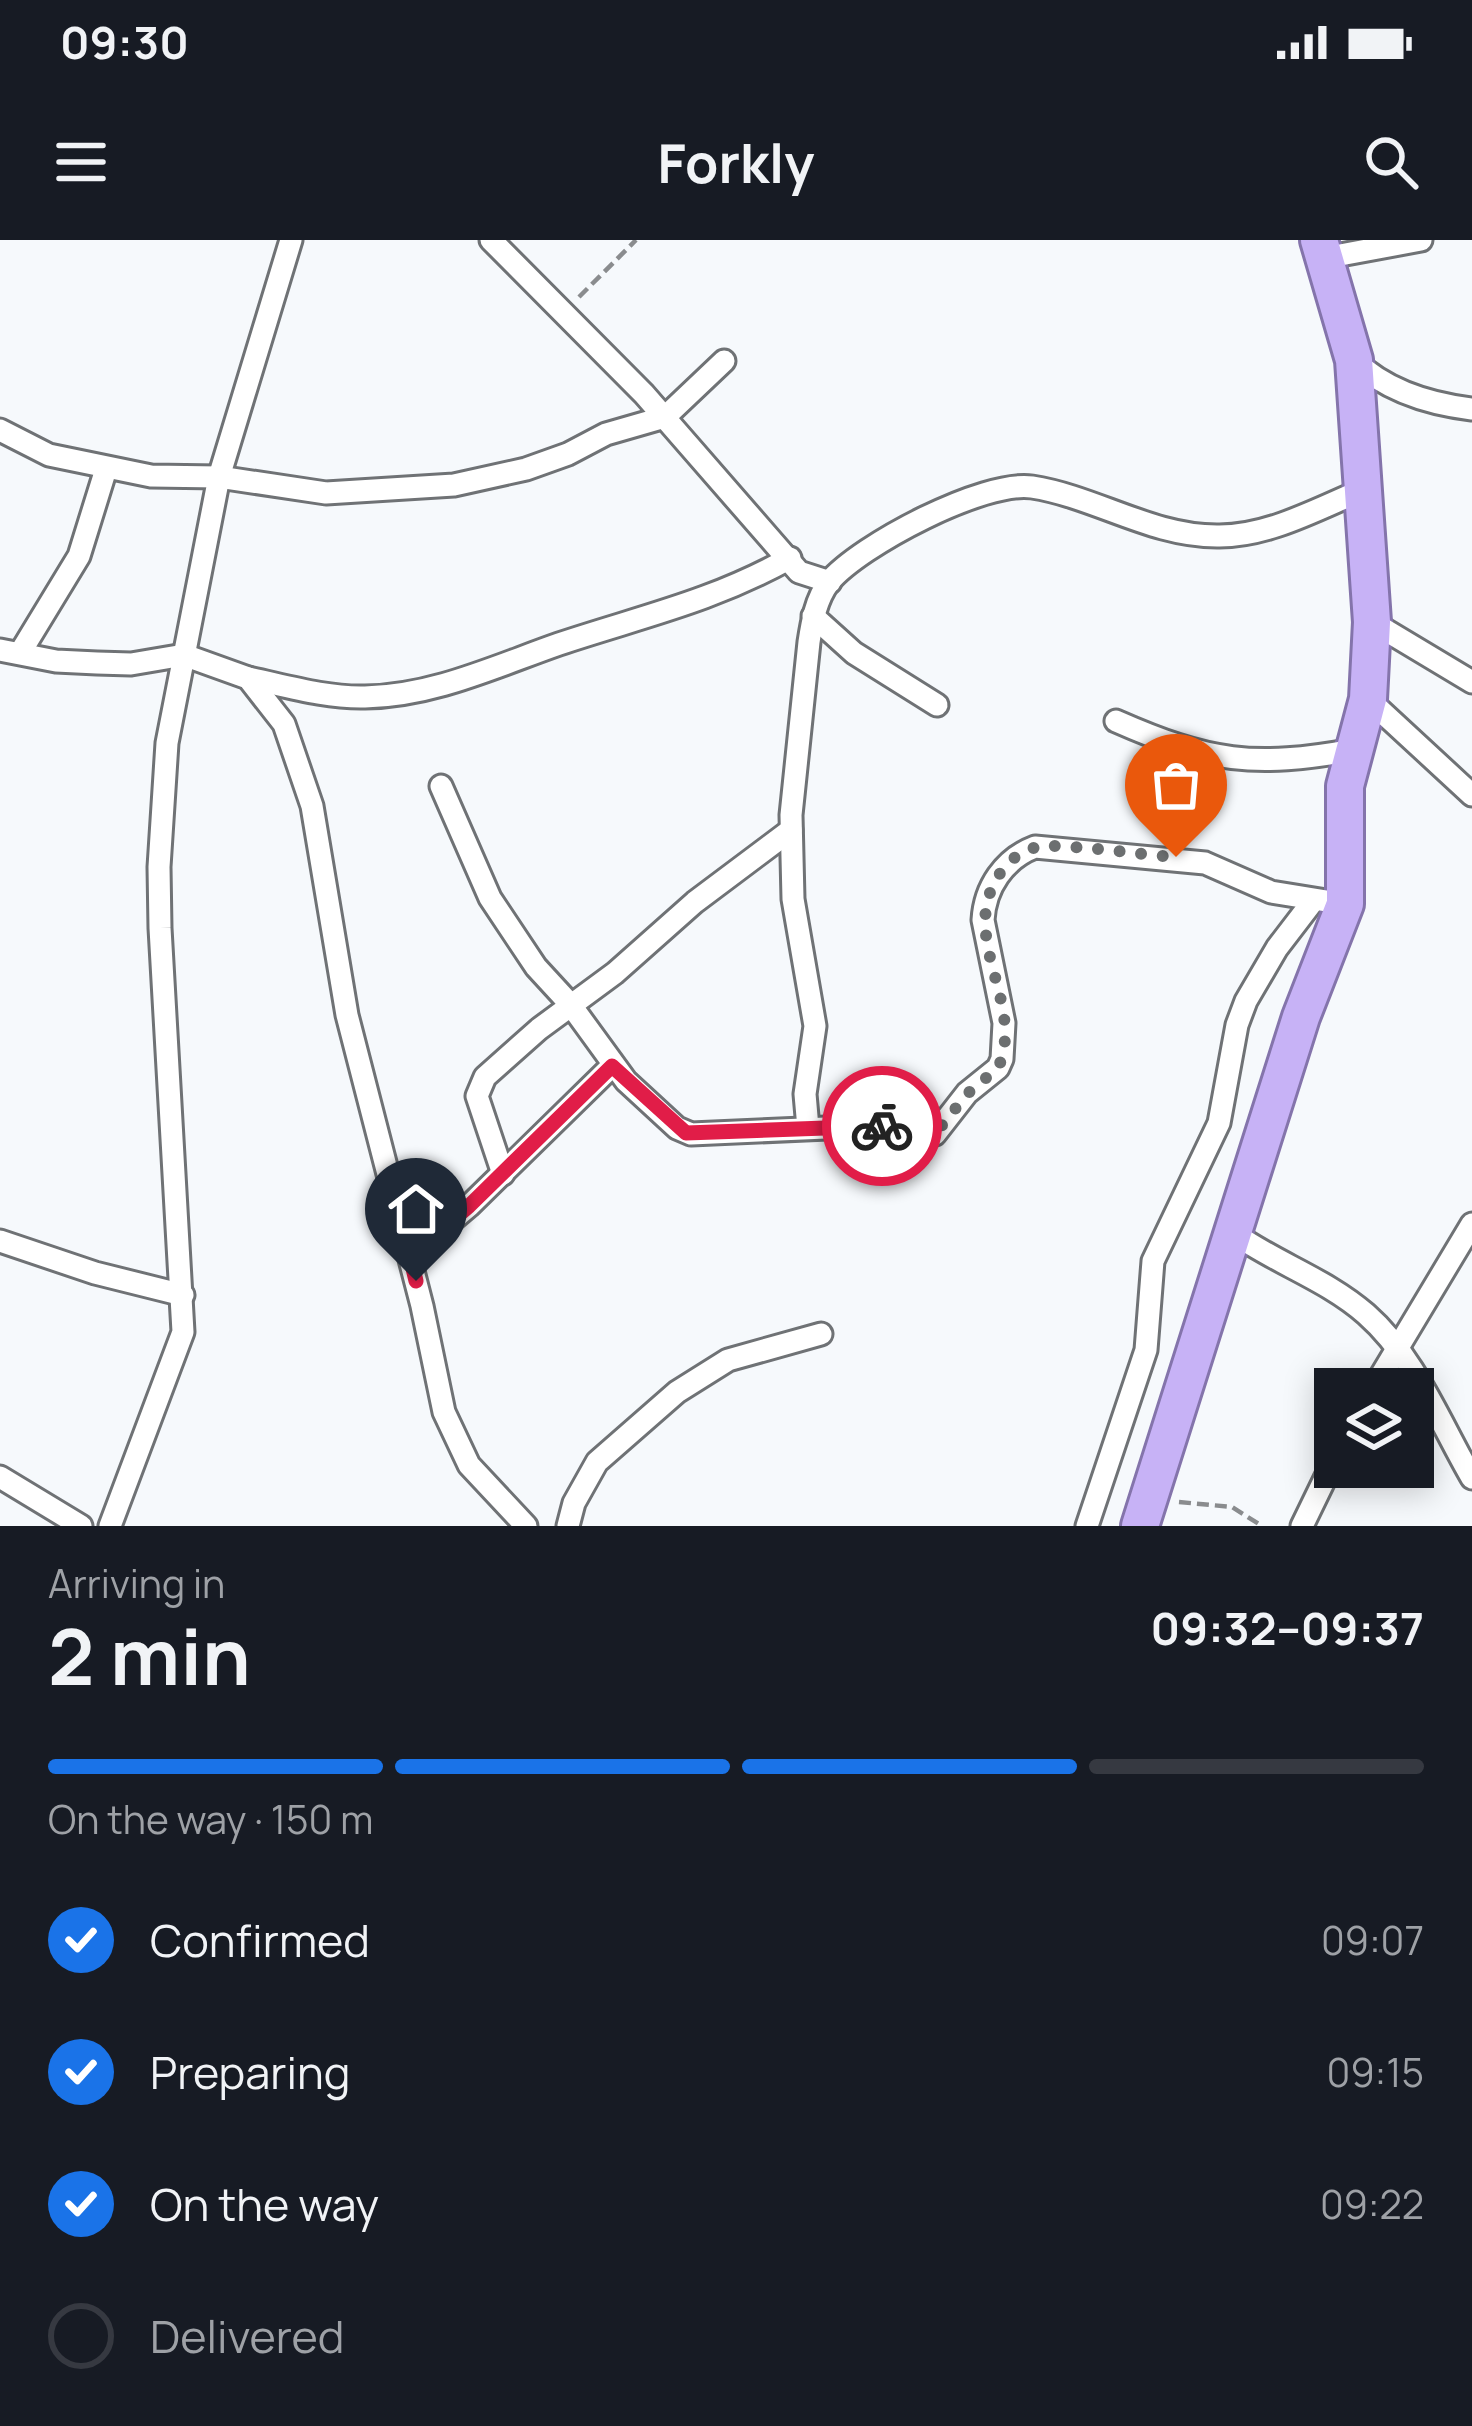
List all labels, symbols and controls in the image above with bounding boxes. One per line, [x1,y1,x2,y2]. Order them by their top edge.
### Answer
text: 09:30 [60,11,189,73]
text: Forkly [658,125,814,199]
icon: menu [48,129,114,195]
icon: search [1358,129,1424,195]
pin [1125,734,1227,857]
icon: bag [1143,752,1209,818]
courier [822,1066,942,1186]
icon: bike [849,1093,915,1159]
pin [365,1158,467,1281]
icon: home [383,1176,449,1242]
map controls [1314,1368,1434,1488]
button: layers [1314,1368,1434,1488]
text: Arriving in [48,1556,225,1610]
text: 09:32–09:37 [1151,1597,1424,1659]
text: 2 min [48,1602,251,1708]
text: On the way · 150 m [48,1792,373,1846]
icon: check [48,1907,114,1973]
text: Confirmed [150,1909,370,1971]
text: 09:07 [1321,1913,1424,1967]
icon: check [48,2039,114,2105]
text: Preparing [150,2041,350,2103]
text: 09:15 [1327,2045,1424,2099]
icon: check [48,2171,114,2237]
text: On the way [150,2173,379,2235]
text: 09:22 [1320,2177,1424,2231]
text: Delivered [150,2305,345,2367]

